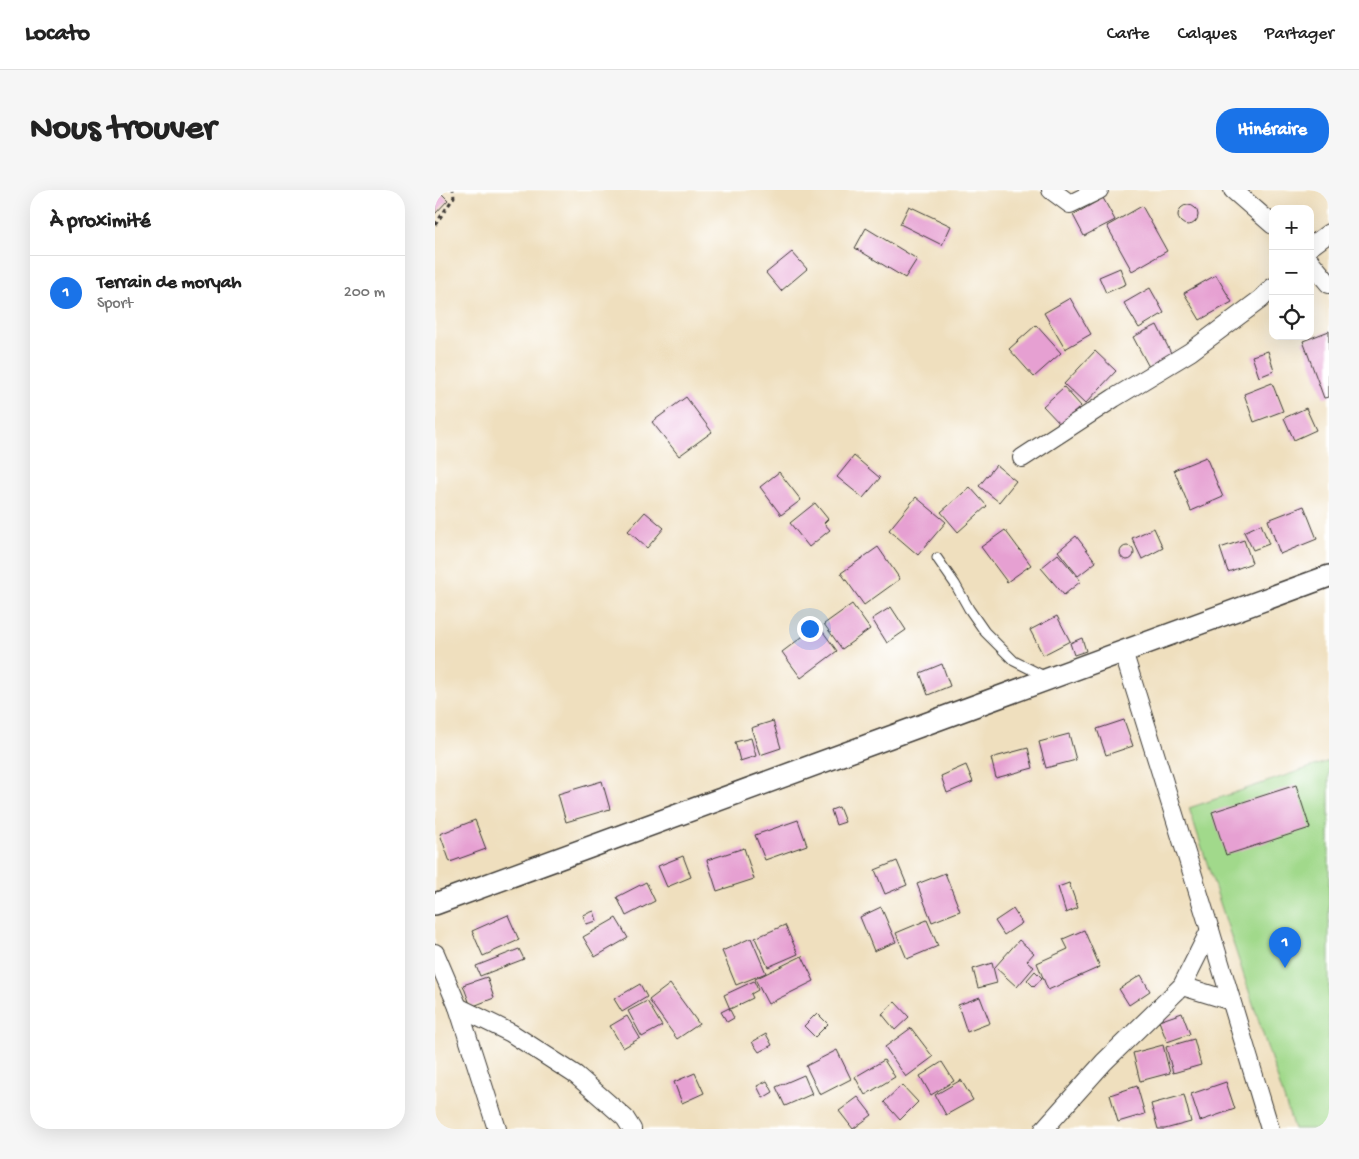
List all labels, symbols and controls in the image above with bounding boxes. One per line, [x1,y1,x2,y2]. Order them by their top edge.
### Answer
text: Locato [25,20,90,49]
text: Carte [1107,24,1150,45]
text: Calques [1178,24,1236,45]
text: Partager [1264,24,1334,45]
button: Itinéraire [1216,108,1329,153]
text: Nous trouver [30,110,216,151]
map controls [1269,205,1314,340]
button: + [1269,205,1314,250]
text: À proximité [50,210,151,235]
button: − [1269,250,1314,295]
text: Terrain de moryah [97,272,241,295]
text: 1 [63,284,69,303]
text: 200 m [344,284,385,303]
text: Sport [97,295,133,314]
button: locate [1269,295,1314,340]
your location [797,616,823,642]
pin: 1 [1269,927,1301,968]

